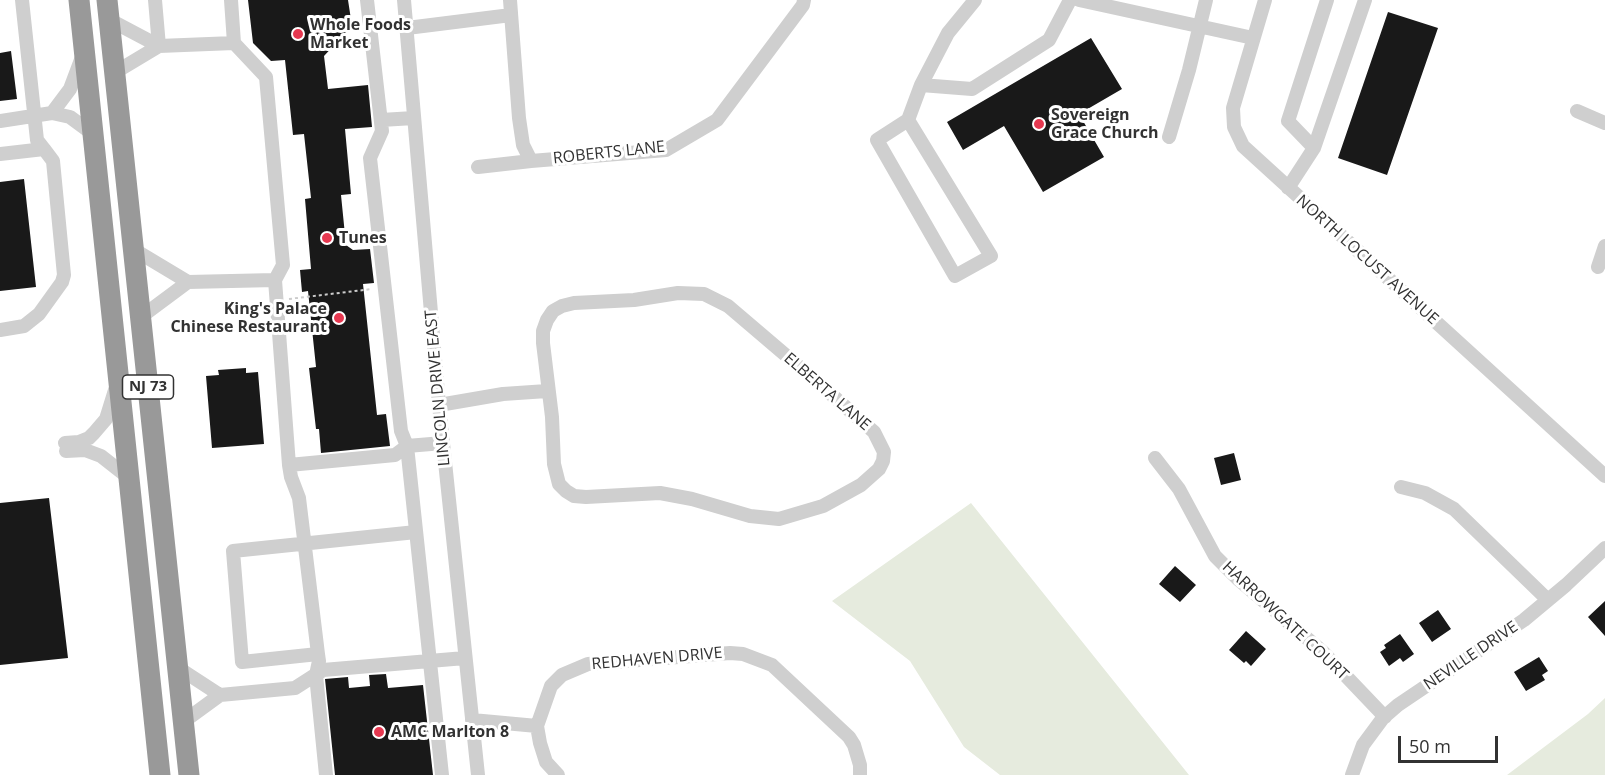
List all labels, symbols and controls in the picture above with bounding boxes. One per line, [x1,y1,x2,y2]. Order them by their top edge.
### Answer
place label: Whole Foods Market [310,15,411,53]
marker: Whole Foods Market [291,27,305,41]
place label: Sovereign Grace Church [1051,105,1159,143]
marker: Sovereign Grace Church [1032,117,1046,131]
street label: ROBERTS LANE [552,138,666,168]
street label: NORTH LOCUST AVENUE [1292,191,1442,329]
place label: Tunes [339,228,387,248]
marker: Tunes [320,231,334,245]
place label: King's Palace Chinese Restaurant [170,299,327,337]
street label: LINCOLN DRIVE EAST [422,309,454,467]
marker: King's Palace Chinese Restaurant [332,311,346,325]
street label: ELBERTA LANE [780,349,874,435]
road number: NJ 73 [122,375,174,399]
street label: HARROWGATE COURT [1218,558,1352,684]
street label: NEVILLE DRIVE [1420,618,1522,694]
street label: REDHAVEN DRIVE [591,644,723,674]
place label: AMC Marlton 8 [391,722,509,742]
scale bar [1401,724,1502,762]
marker: AMC Marlton 8 [372,725,386,739]
text: 50 m [1409,734,1451,758]

